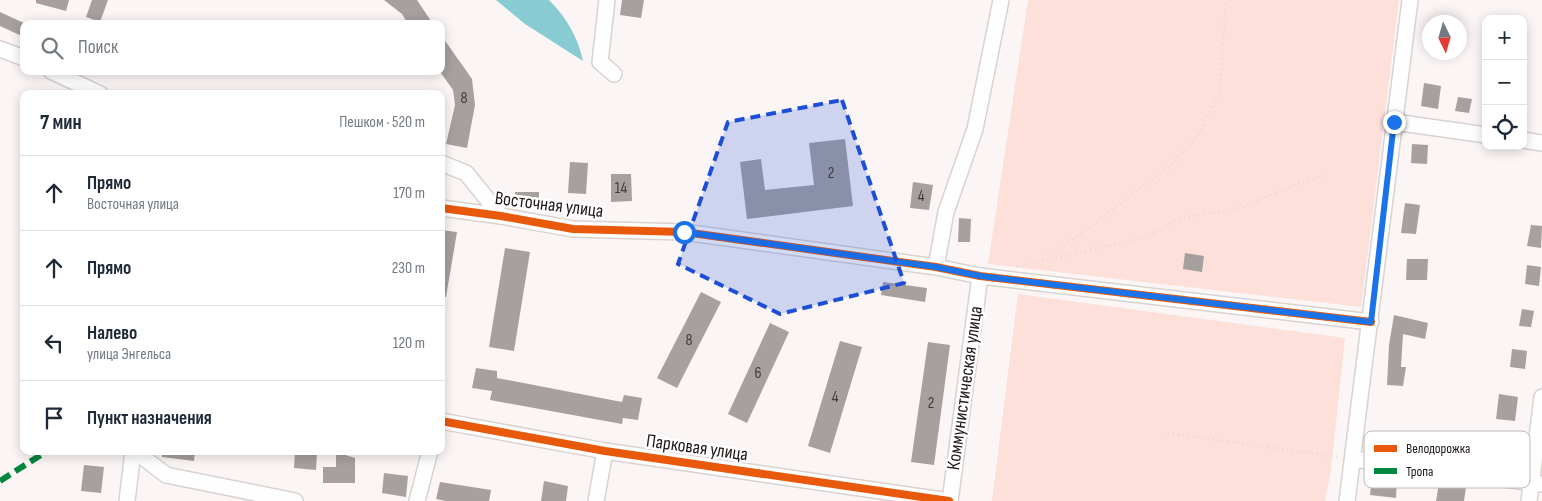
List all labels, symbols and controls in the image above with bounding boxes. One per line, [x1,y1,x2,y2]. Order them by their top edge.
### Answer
north arrow [1422,15,1467,60]
map controls [1482,15,1527,150]
button: + [1482,15,1527,60]
search box [20,20,445,75]
icon: search [38,34,66,62]
text: Поиск [78,36,118,59]
button: − [1482,60,1527,105]
house number: 8 [460,89,468,108]
button: locate [1482,105,1527,150]
text: 7 мин [40,110,82,135]
route end [1383,111,1406,134]
text: Пешком · 520 m [339,113,425,132]
house number: 2 [828,164,834,183]
text: Прямо [87,172,131,195]
icon: ahead [40,179,68,207]
house number: 14 [615,179,627,198]
text: 170 m [393,184,425,203]
street label: Восточная улица [493,187,605,223]
house number: 4 [918,187,925,206]
text: Восточная улица [87,195,179,214]
route start [673,221,696,244]
icon: ahead [40,254,68,282]
text: Прямо [87,257,131,280]
text: 230 m [392,259,425,278]
street label: Коммунистическая улица [942,305,988,471]
text: Налево [87,322,137,345]
icon: left [40,329,68,357]
house number: 8 [685,331,693,350]
text: 120 m [393,334,425,353]
text: улица Энгельса [87,345,171,364]
house number: 6 [754,364,762,383]
house number: 4 [832,388,839,407]
house number: 2 [928,394,934,413]
icon: arrive [40,404,68,432]
text: Пункт назначения [87,407,212,430]
street label: Парковая улица [645,429,749,467]
legend [1364,431,1530,488]
text: Велодорожка [1406,440,1470,457]
text: Тропа [1406,463,1433,480]

